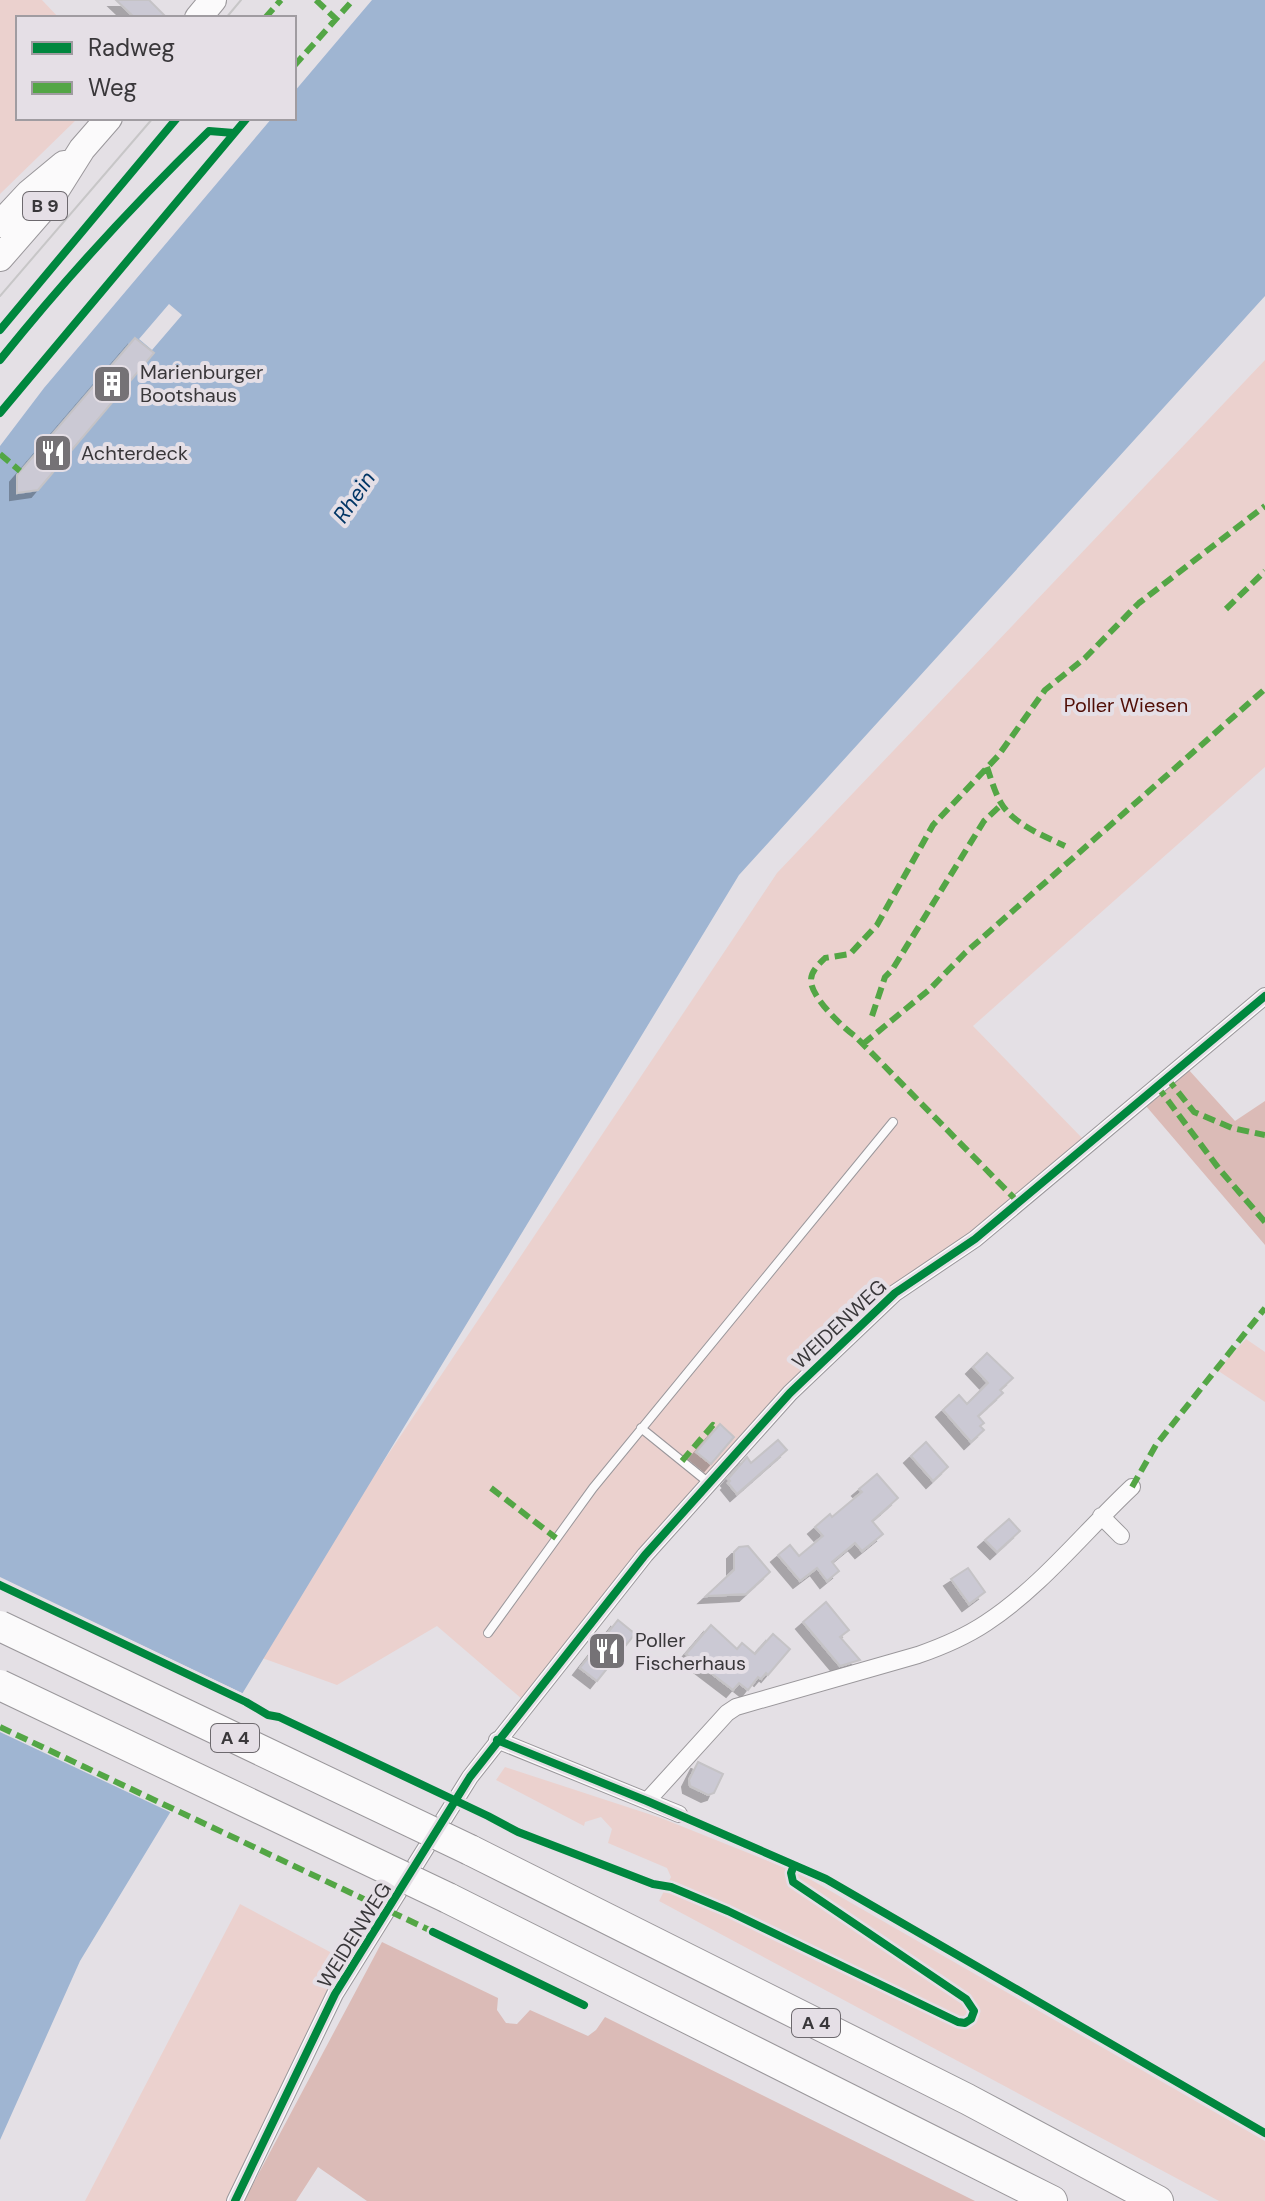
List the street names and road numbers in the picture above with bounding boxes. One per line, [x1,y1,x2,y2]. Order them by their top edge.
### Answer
road number: B 9 [23,192,67,220]
street label: WEIDENWEG [786,1274,892,1374]
road number: A 4 [211,1724,259,1752]
street label: WEIDENWEG [311,1877,397,1993]
road number: A 4 [792,2009,840,2037]

